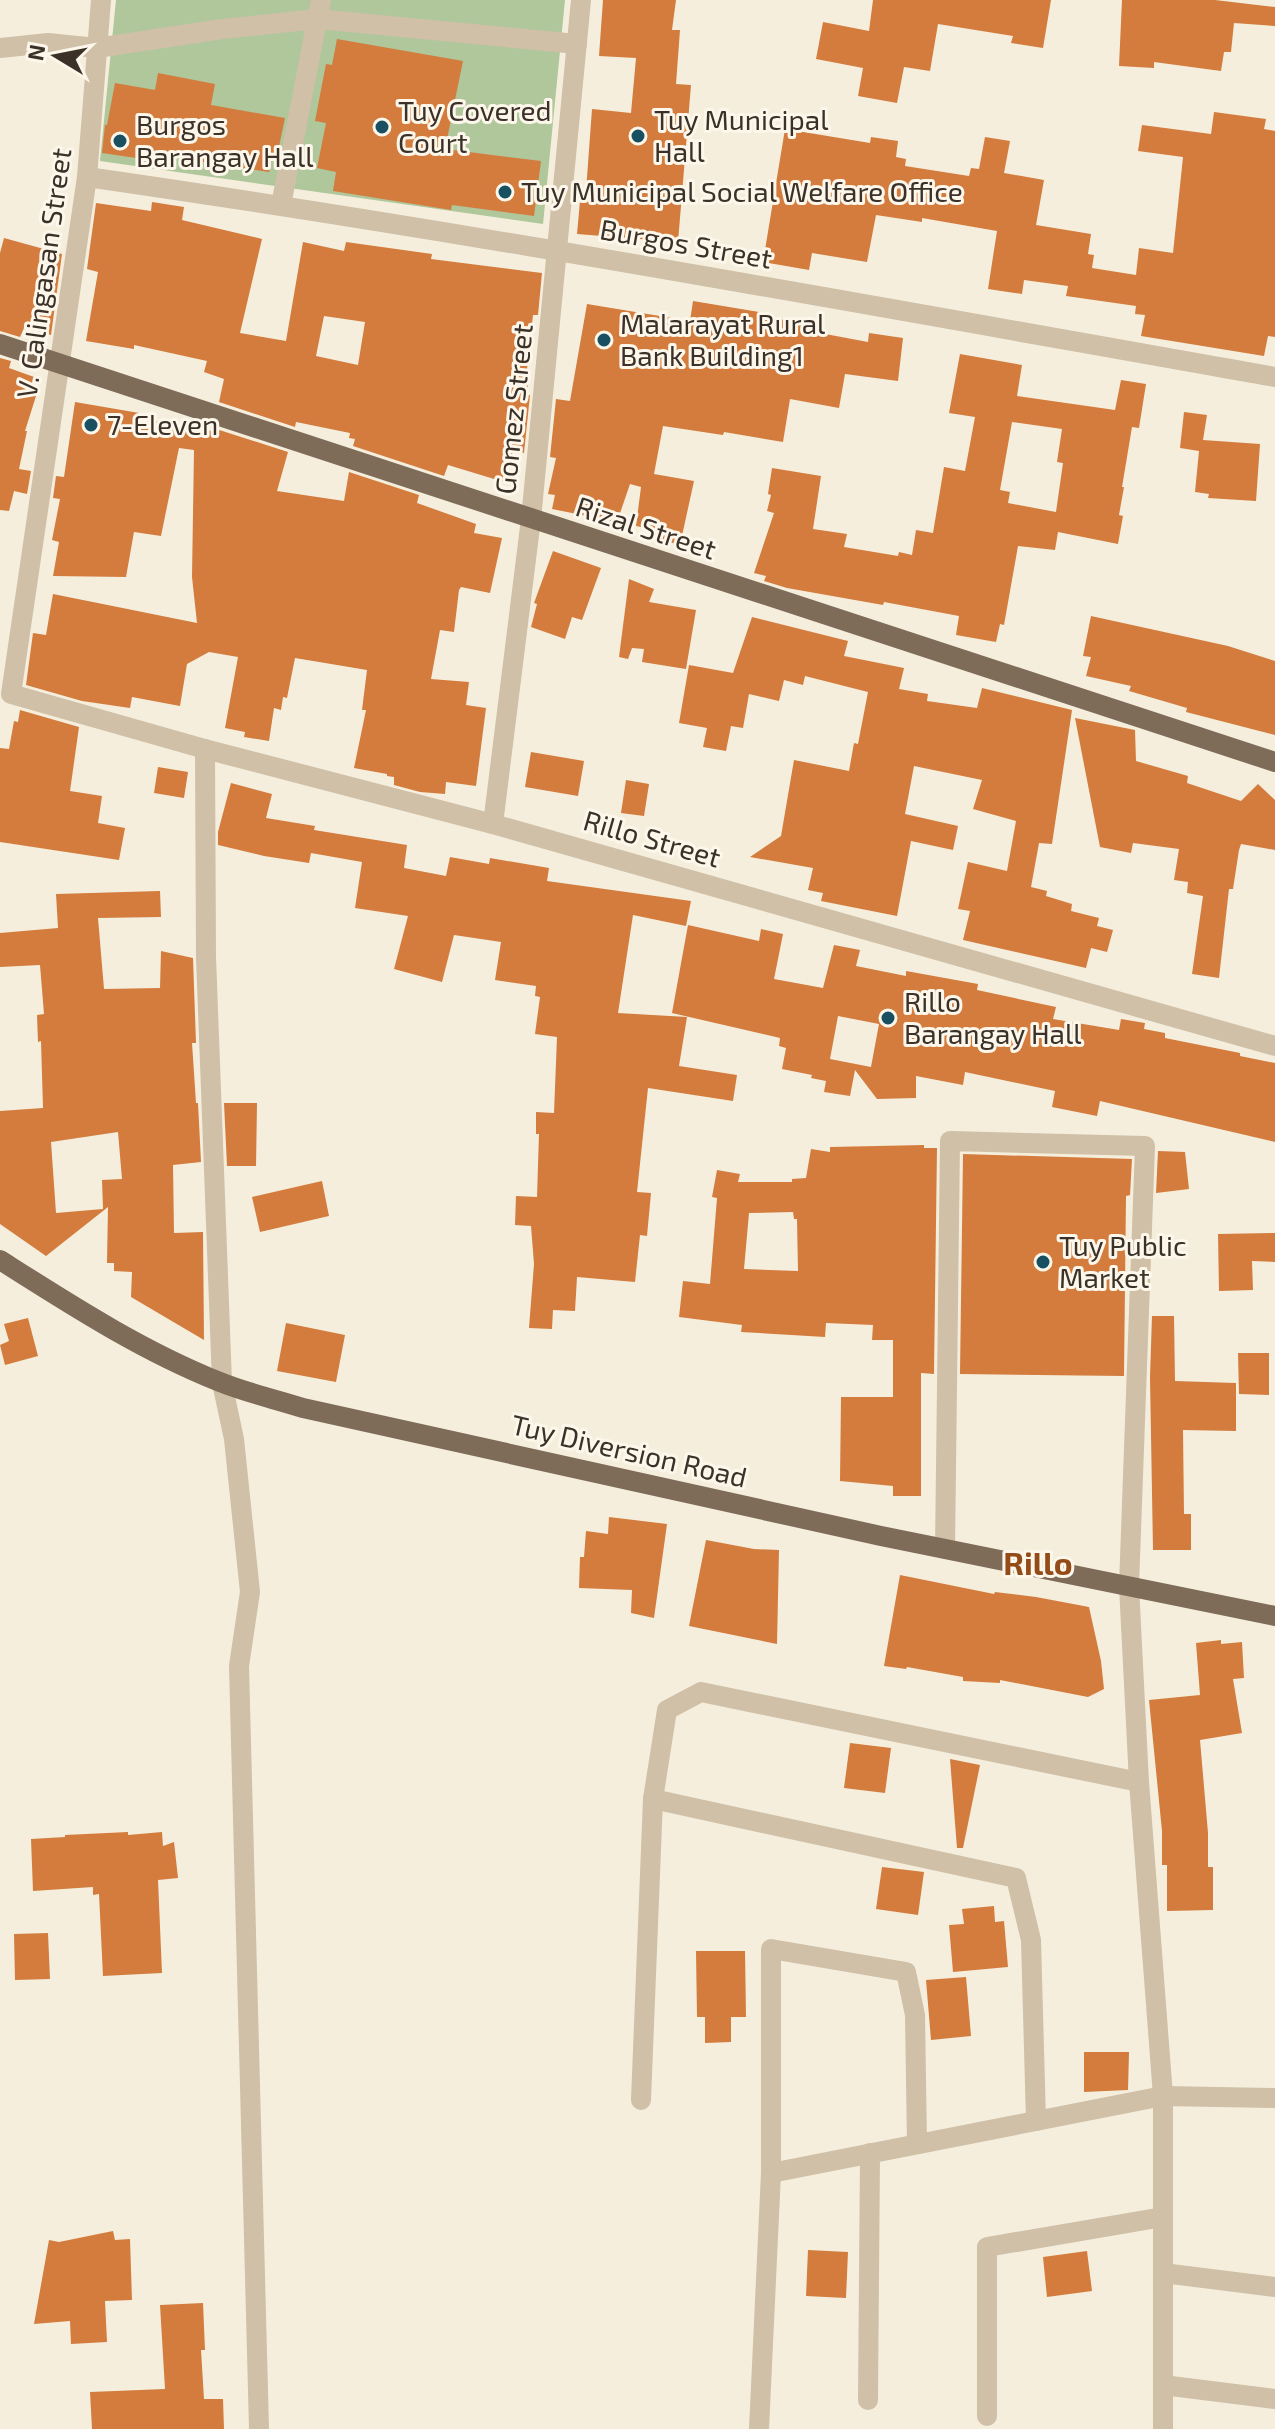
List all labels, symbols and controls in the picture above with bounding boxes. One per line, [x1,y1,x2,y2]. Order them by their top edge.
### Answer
north arrow [16,16,96,96]
text: N [21,42,50,62]
place label: Tuy Covered Court [398,93,552,159]
place label: Tuy Municipal Hall [654,102,829,168]
place label: Burgos Barangay Hall [136,107,314,173]
marker: Tuy Covered Court [373,118,391,136]
marker: Tuy Municipal Hall [629,127,647,145]
marker: Burgos Barangay Hall [111,132,129,150]
street label: V. Calingasan Street [9,146,77,400]
place label: Tuy Municipal Social Welfare Office [521,174,963,208]
marker: Tuy Municipal Social Welfare Office [496,183,514,201]
street label: Burgos Street [597,211,775,275]
place label: Malarayat Rural Bank Building1 [620,306,826,372]
street label: Gomez Street [487,322,539,496]
marker: Malarayat Rural Bank Building1 [595,331,613,349]
place label: 7-Eleven [107,407,218,441]
marker: 7-Eleven [82,416,100,434]
street label: Rizal Street [572,488,721,566]
street label: Rillo Street [580,802,725,874]
place label: Rillo Barangay Hall [904,984,1082,1050]
marker: Rillo Barangay Hall [879,1009,897,1027]
place label: Tuy Public Market [1059,1228,1187,1294]
marker: Tuy Public Market [1034,1253,1052,1271]
street label: Tuy Diversion Road [508,1406,750,1494]
district label: Rillo [1003,1543,1073,1581]

